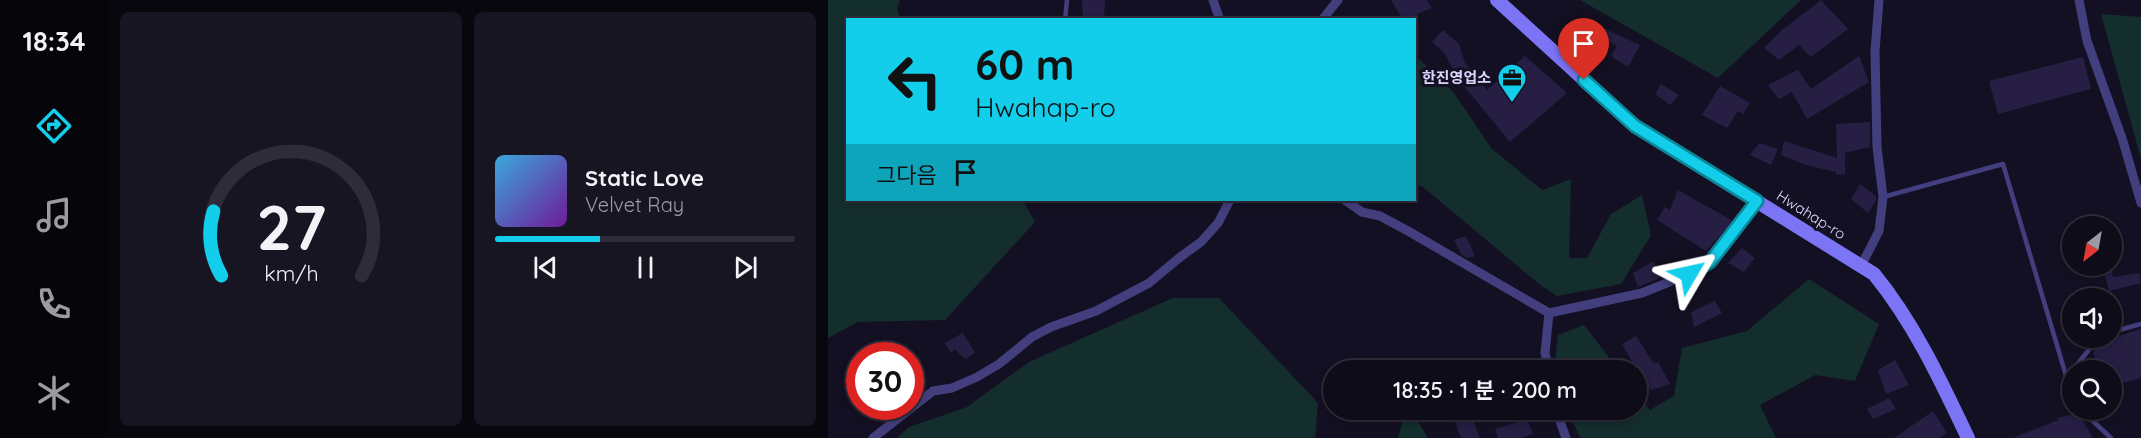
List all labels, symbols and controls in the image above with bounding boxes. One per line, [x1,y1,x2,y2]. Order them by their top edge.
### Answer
pin [1558,18,1609,80]
text: 18:34 [22,24,86,58]
icon: arrive [1567,27,1600,60]
text: 60 m [975,38,1075,91]
icon: left [876,42,954,120]
office icon: 한진영업소 [1496,62,1528,104]
place label: 한진영업소 [1422,68,1491,87]
text: Hwahap-ro [975,90,1116,124]
icon: directions [33,105,75,147]
icon: arrive [949,156,982,189]
text: 그다음 [876,161,937,189]
text: Static Love [585,164,704,192]
street label: Hwahap-ro [1773,186,1849,243]
text: 27 [256,188,326,266]
text: Velvet Ray [585,192,684,217]
icon: music [33,194,75,236]
north arrow [2062,216,2122,276]
map controls [2062,216,2122,420]
position arrow [1657,242,1721,306]
icon: previous [529,251,562,284]
icon: pause [629,251,662,284]
icon: next [729,251,762,284]
text: km/h [264,260,318,286]
icon: phone [33,283,75,325]
button: sound [2062,288,2122,348]
speed limit sign: 30 [846,342,924,420]
button: search [2062,360,2122,420]
icon: climate [33,372,75,414]
text: 18:35 · 1 분 · 200 m [1393,376,1577,404]

